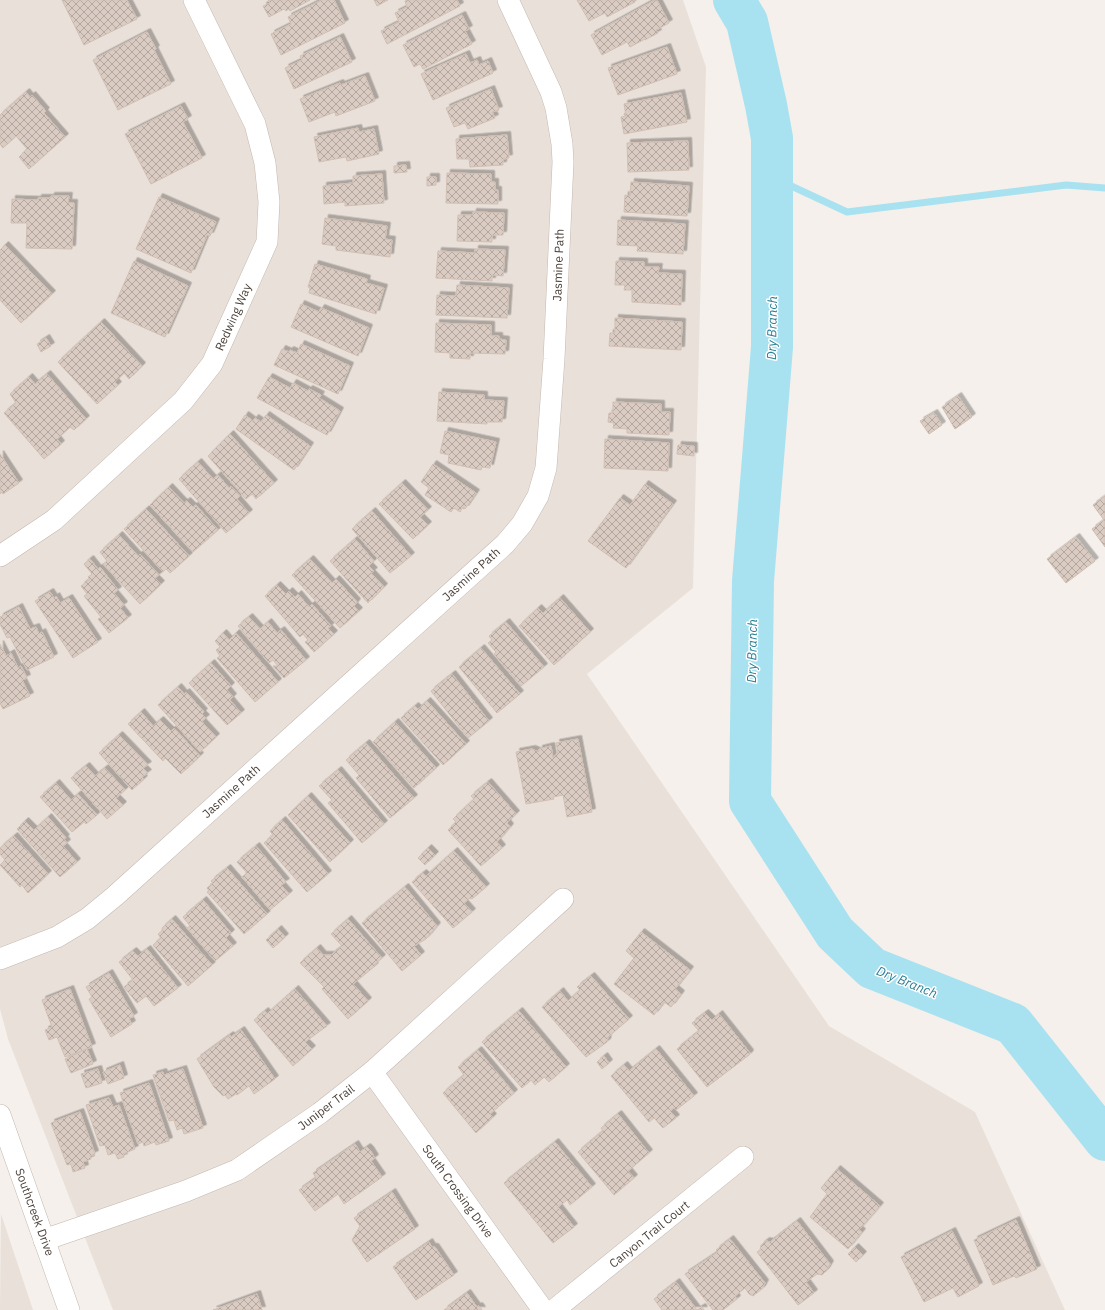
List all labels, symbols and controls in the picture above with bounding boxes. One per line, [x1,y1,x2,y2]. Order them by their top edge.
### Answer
street label: Jasmine Path [549,228,567,302]
street label: Redwing Way [211,281,255,353]
water label: Dry Branch [763,296,781,360]
street label: Jasmine Path [439,544,503,604]
water label: Dry Branch [743,619,761,683]
street label: Jasmine Path [199,761,263,821]
water label: Dry Branch [874,962,940,1002]
street label: Juniper Trail [295,1081,357,1133]
street label: South Crossing Drive [419,1142,497,1241]
street label: Southcreek Drive [12,1166,58,1258]
street label: Canyon Trail Court [606,1197,692,1271]

